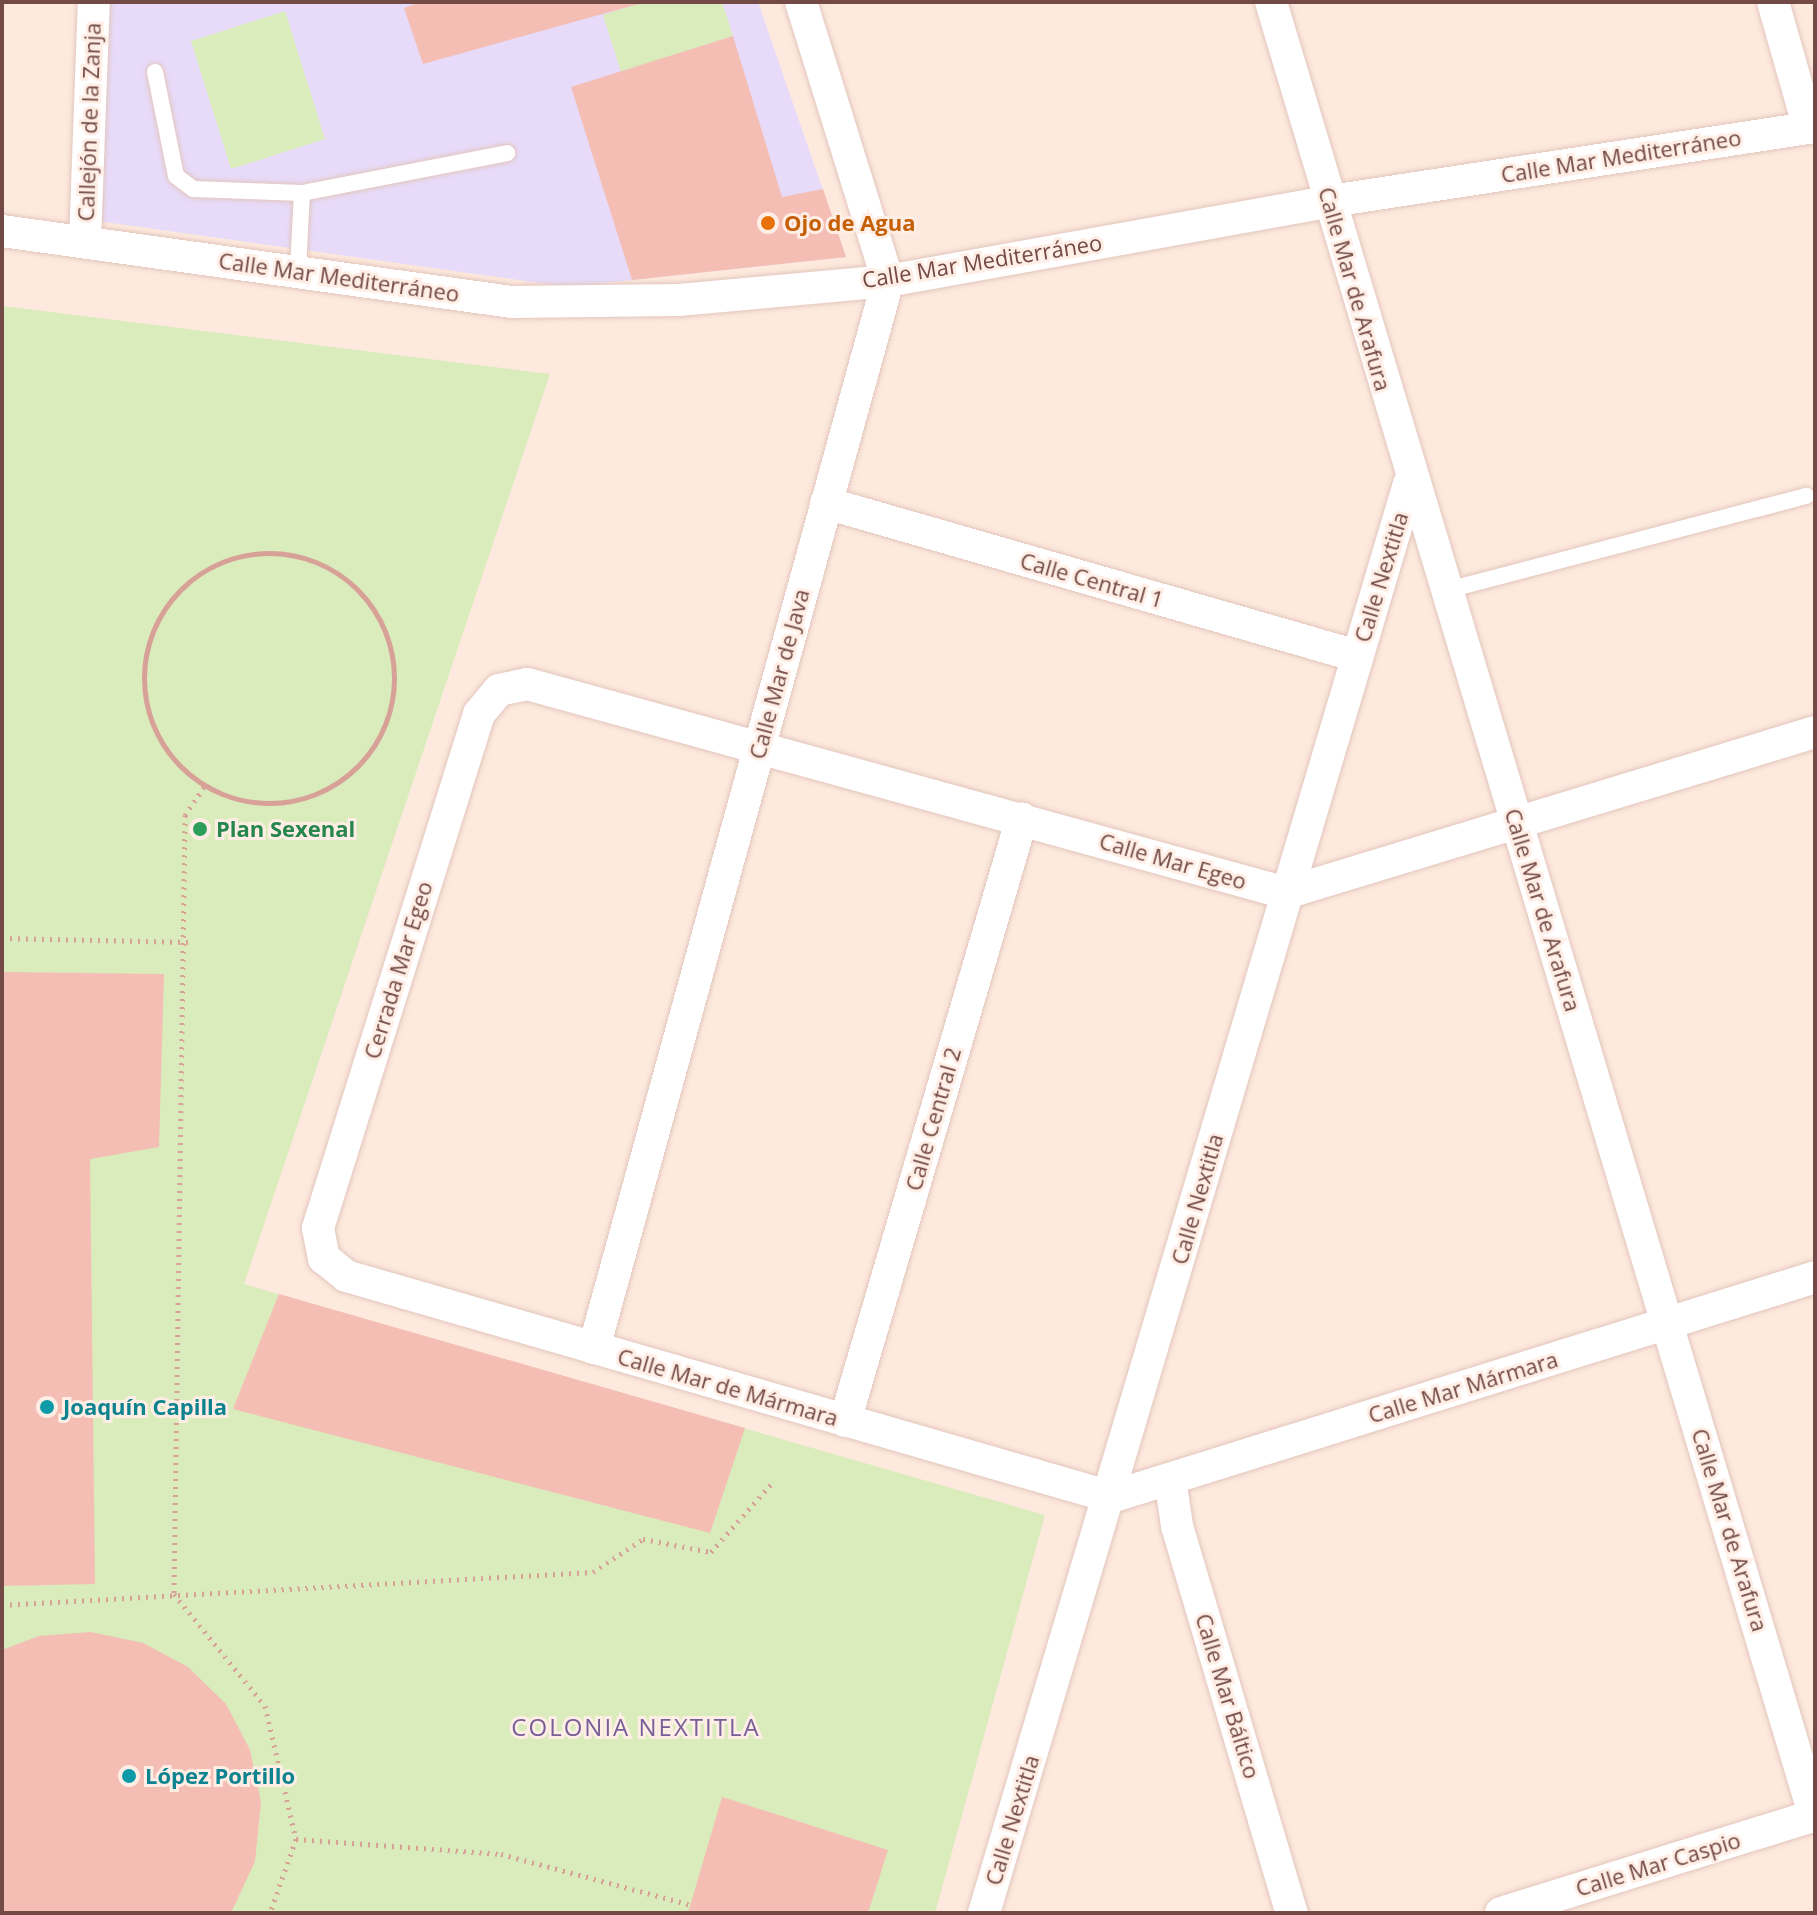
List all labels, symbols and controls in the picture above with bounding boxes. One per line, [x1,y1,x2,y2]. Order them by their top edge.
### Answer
street label: Callejón de la Zanja [72,22,106,222]
street label: Calle Mar Mediterráneo [1499,124,1743,188]
street label: Calle Mar de Arafura [1313,184,1397,394]
place label: Ojo de Agua [784,210,916,236]
marker: Ojo de Agua [759,214,777,232]
street label: Calle Mar Mediterráneo [860,229,1104,293]
street label: Calle Mar Mediterráneo [217,247,461,307]
street label: Calle Nextitla [1349,509,1413,645]
street label: Calle Central 1 [1017,547,1167,613]
street label: Calle Mar de Java [744,586,814,762]
street label: Calle Mar de Arafura [1500,805,1586,1015]
place label: Plan Sexenal [216,816,355,842]
marker: Plan Sexenal [191,820,209,838]
street label: Calle Mar Egeo [1096,827,1250,895]
street label: Cerrada Mar Egeo [358,878,438,1062]
street label: Calle Central 2 [900,1044,966,1194]
street label: Calle Nextitla [1166,1131,1228,1267]
street label: Calle Mar de Mármara [615,1343,841,1431]
street label: Calle Mar Mármara [1365,1346,1561,1428]
place label: Joaquín Capilla [63,1394,227,1420]
marker: Joaquín Capilla [38,1398,56,1416]
street label: Calle Mar de Arafura [1687,1425,1773,1635]
street label: Calle Mar Báltico [1190,1610,1266,1782]
district label: COLONIA NEXTITLA [511,1713,761,1741]
street label: Calle Nextitla [980,1752,1044,1888]
place label: López Portillo [145,1763,295,1789]
marker: López Portillo [120,1767,138,1785]
street label: Calle Mar Caspio [1572,1826,1744,1902]

